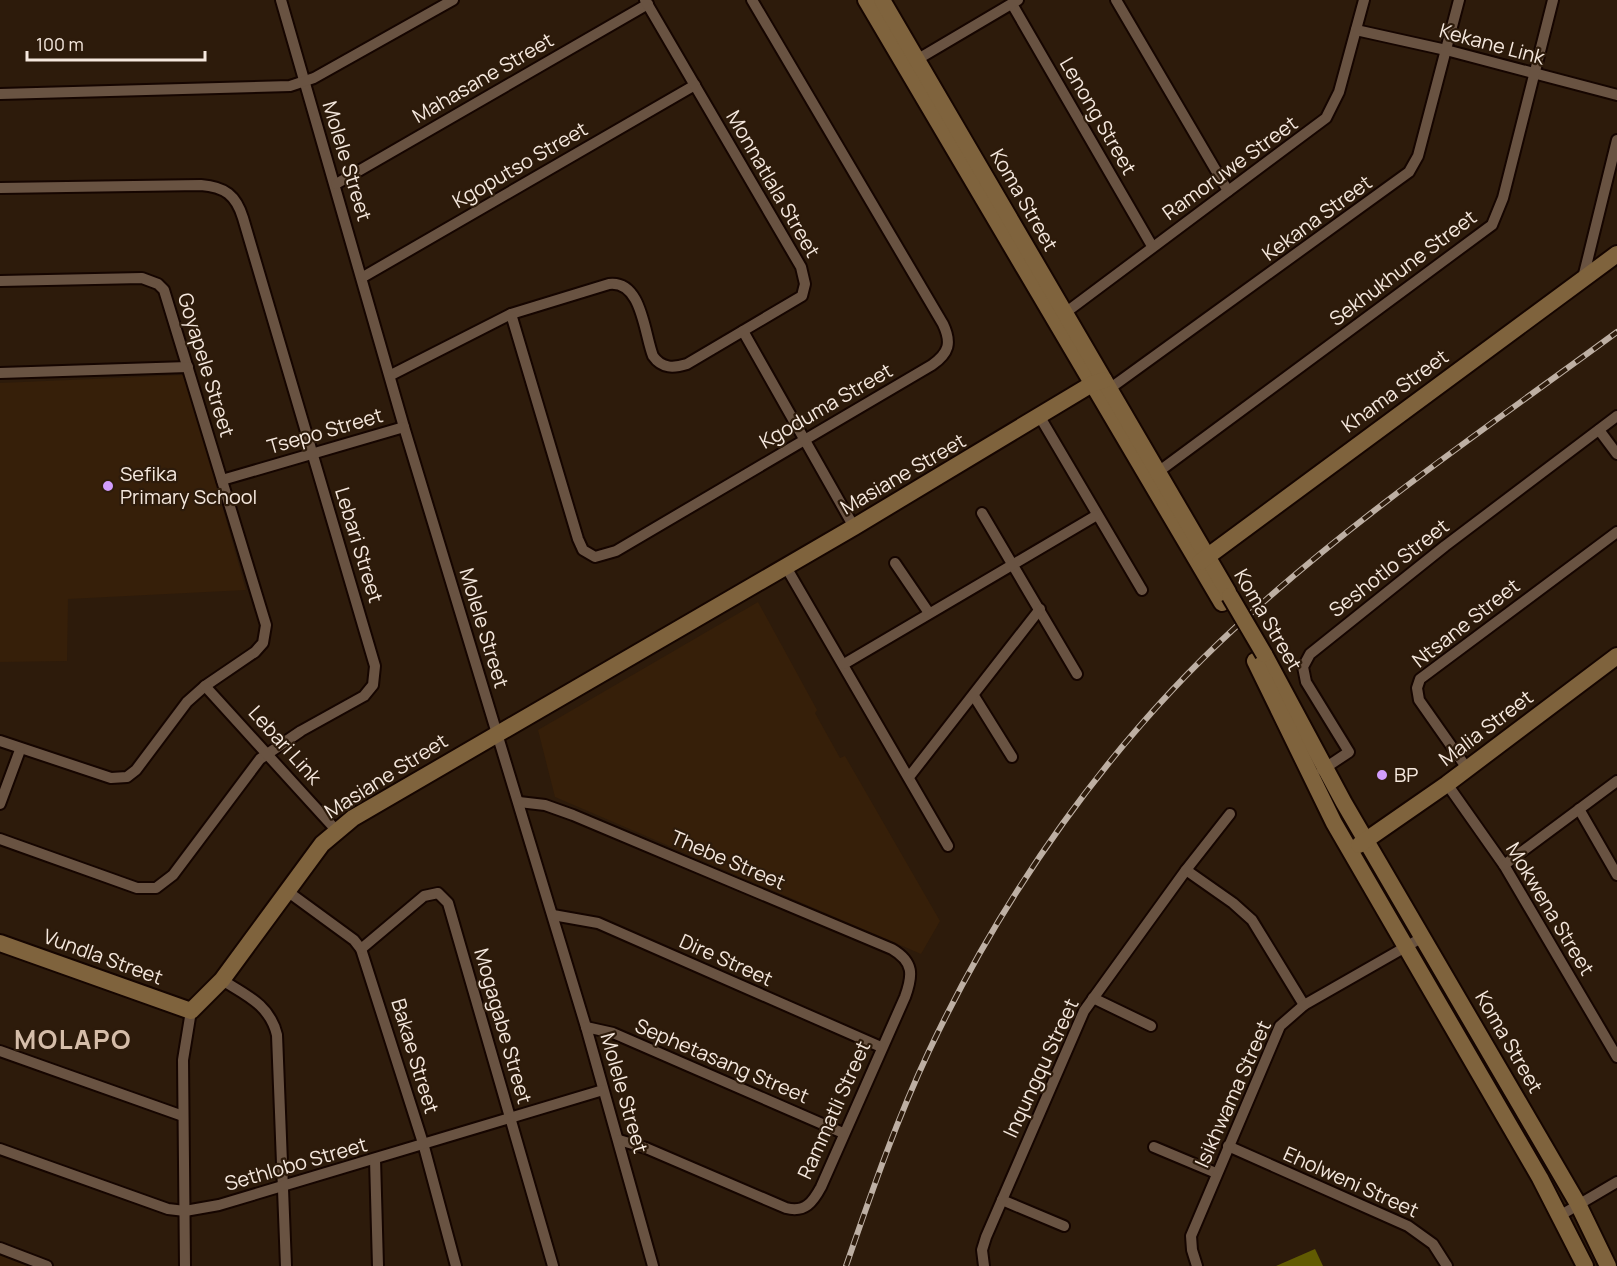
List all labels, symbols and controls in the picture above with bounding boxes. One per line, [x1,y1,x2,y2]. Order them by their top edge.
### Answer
street label: Kekane Link [1436,17,1549,71]
scale bar [27,24,206,62]
street label: Mahasane Street [407,26,558,129]
text: 100 m [36,32,84,56]
street label: Lenong Street [1054,52,1143,180]
street label: Molele Street [316,98,379,224]
street label: Monnatlala Street [720,105,827,262]
street label: Ramoruwe Street [1157,109,1303,226]
street label: Kgoputso Street [447,115,592,214]
street label: Koma Street [984,144,1065,256]
street label: Kekana Street [1256,169,1377,267]
street label: Sekhukhune Street [1324,203,1482,332]
street label: Goyapele Street [172,289,241,440]
street label: Khama Street [1336,343,1453,438]
street label: Kgoduma Street [754,357,897,455]
street label: Tsepo Street [264,401,386,460]
street label: Masiane Street [835,427,970,520]
place label: Sefika Primary School [120,460,257,510]
marker: Sefika Primary School [101,479,115,493]
street label: Lebari Street [329,484,390,606]
street label: Seshotlo Street [1323,512,1454,623]
street label: Koma Street [1228,564,1309,676]
street label: Molele Street [453,565,516,691]
street label: Ntsane Street [1406,572,1525,673]
street label: Malia Street [1433,683,1538,772]
street label: Lebari Link [243,699,329,791]
street label: Masiane Street [319,727,452,824]
place label: BP [1394,761,1418,788]
marker: BP [1375,768,1389,782]
street label: Thebe Street [667,823,790,896]
street label: Mokwena Street [1500,837,1601,980]
street label: Vundla Street [40,922,167,991]
street label: Dire Street [675,927,777,992]
street label: Mogagabe Street [468,945,539,1107]
street label: Koma Street [1469,986,1550,1098]
street label: Inqungqu Street [997,994,1085,1142]
street label: Bakae Street [385,995,446,1117]
street label: Sephetasang Street [631,1012,813,1109]
street label: Isikhwama Street [1188,1016,1277,1172]
district label: MOLAPO [14,1021,132,1057]
street label: Molele Street [594,1029,655,1156]
street label: Rammatli Street [791,1036,876,1183]
street label: Sethlobo Street [222,1130,370,1197]
street label: Eholweni Street [1279,1140,1423,1223]

